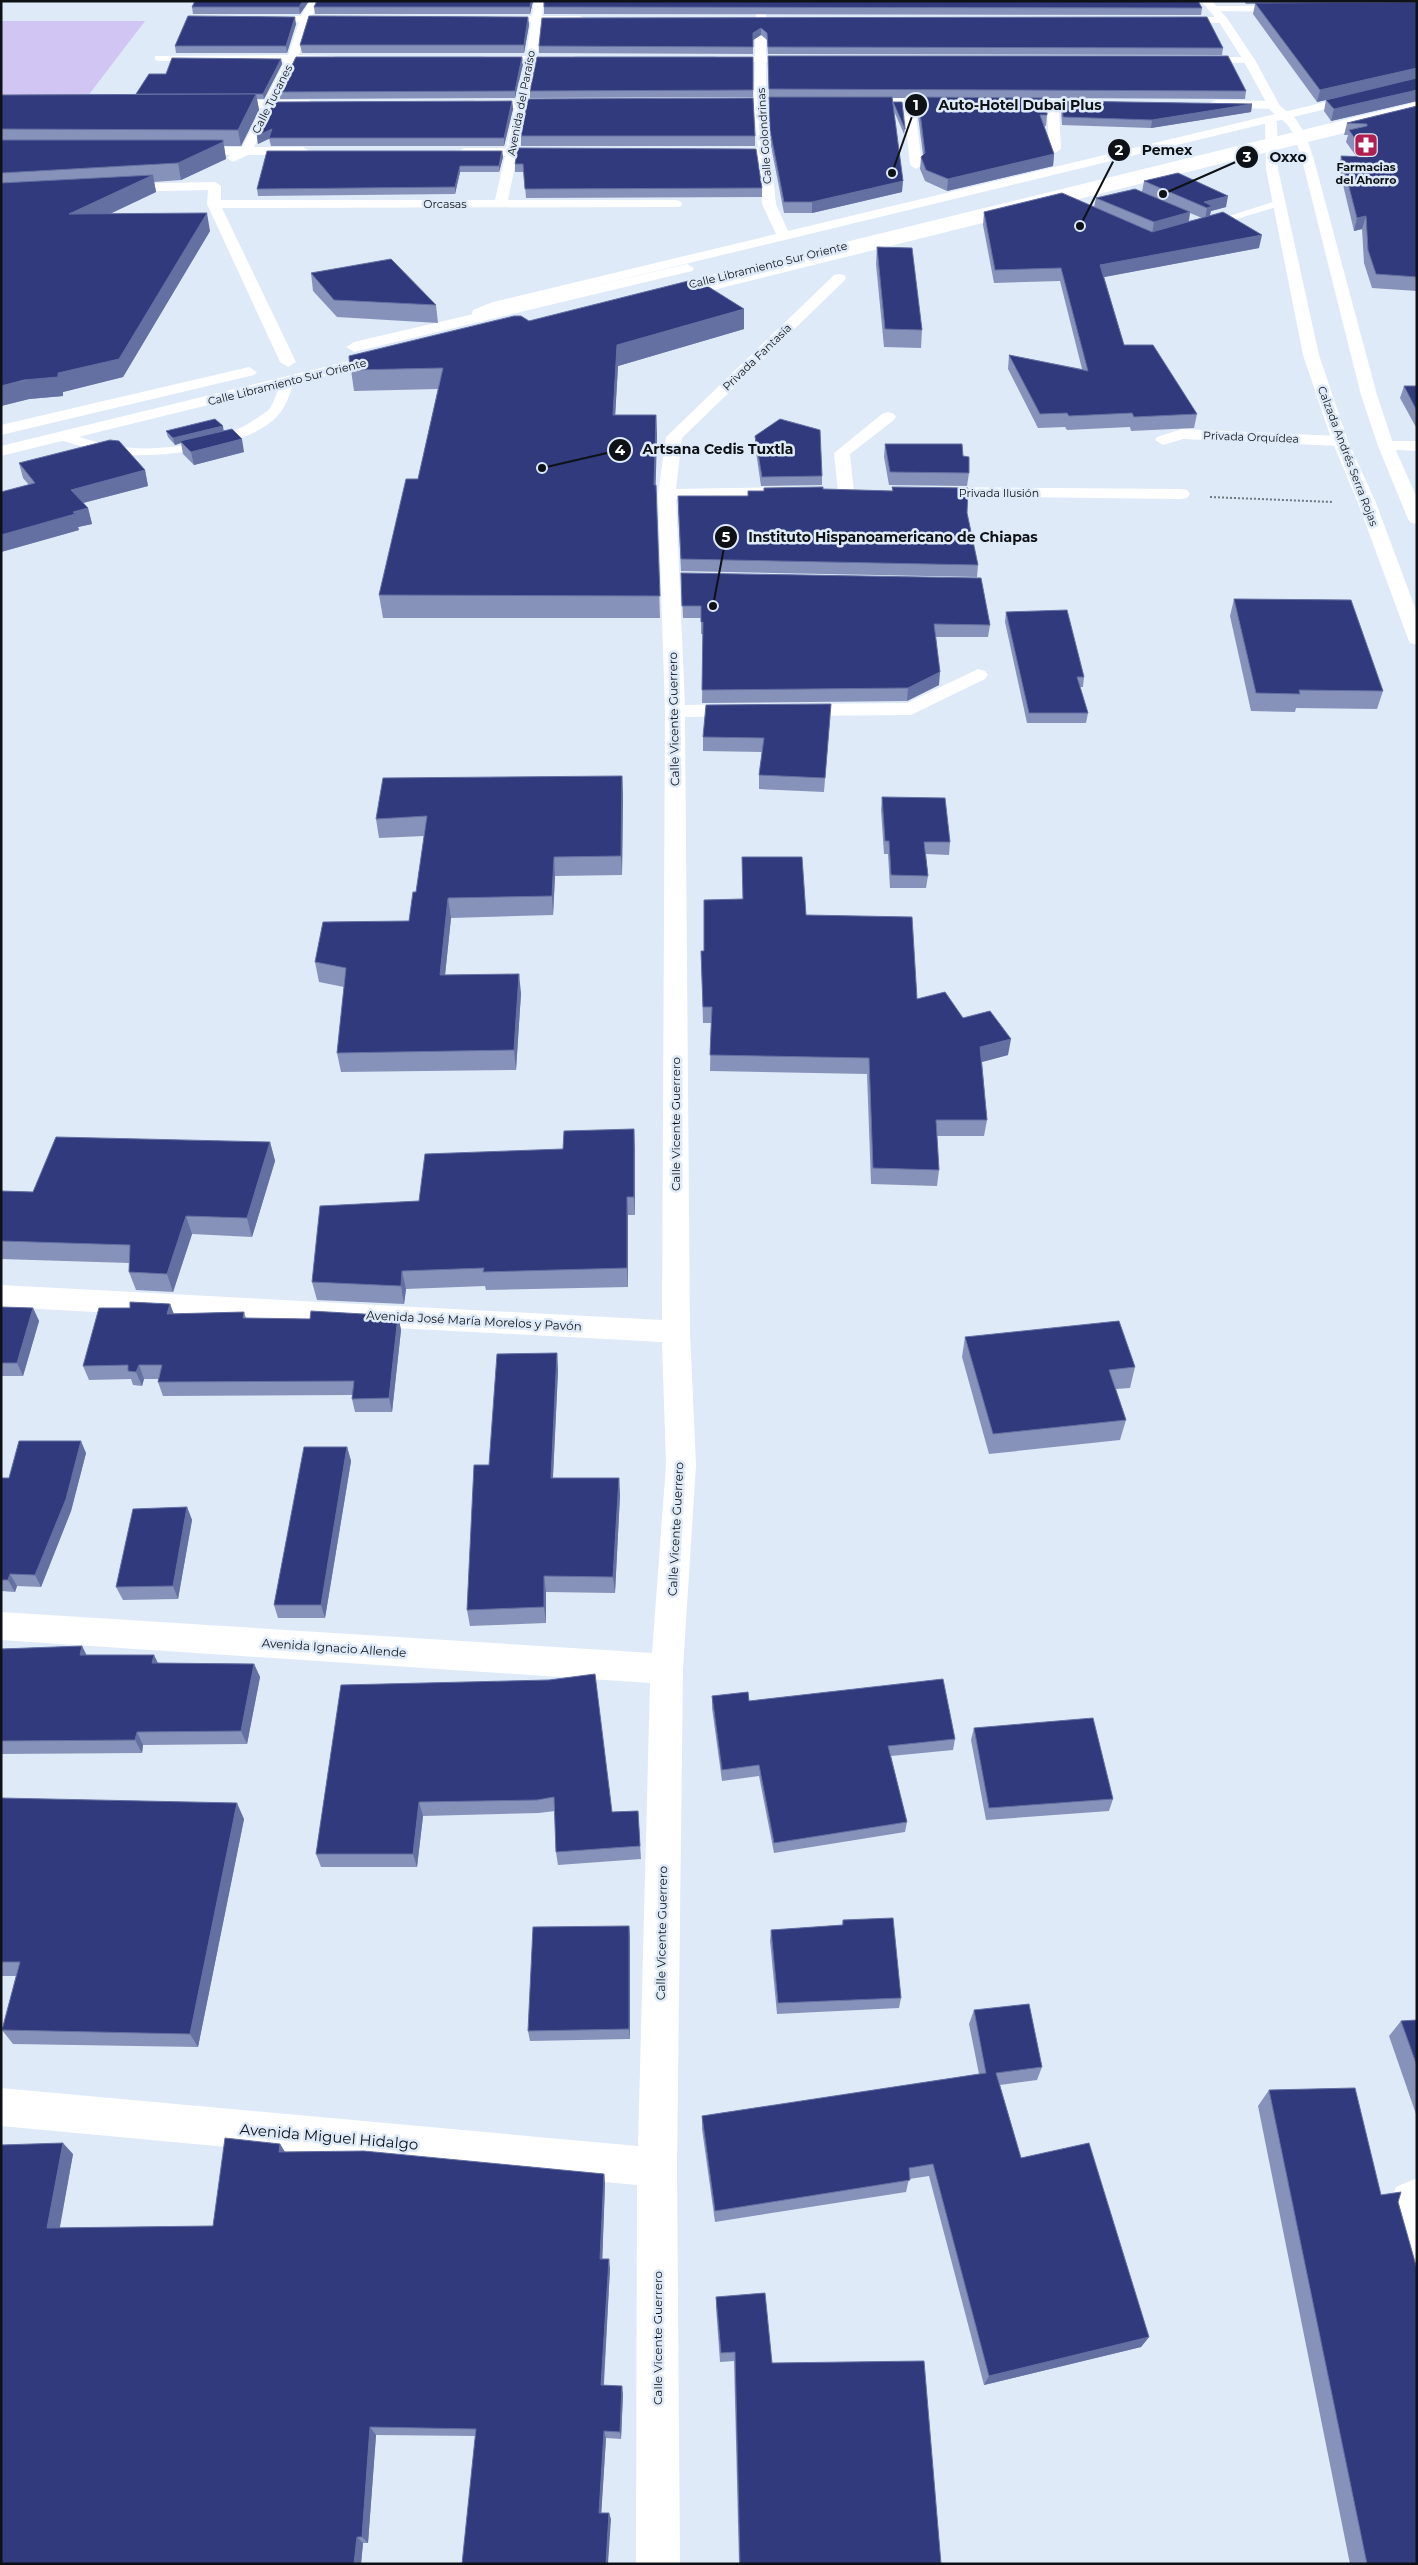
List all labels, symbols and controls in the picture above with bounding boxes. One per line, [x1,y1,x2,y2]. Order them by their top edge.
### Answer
street label: Avenida del Paraíso [504,49,538,157]
street label: Calle Tucanes [249,62,296,136]
street label: Calle Golondrinas [754,87,774,185]
callout: Auto-Hotel Dubai Plus [903,90,1111,119]
text: 1 [913,95,919,114]
text: Auto-Hotel Dubai Plus [937,96,1102,114]
pharmacy icon: Farmacias del Ahorro [1353,132,1379,158]
callout: Pemex [1107,136,1202,165]
text: 2 [1115,140,1124,159]
text: Pemex [1142,141,1193,159]
callout: Oxxo [1234,143,1317,172]
text: 3 [1242,147,1252,166]
text: Oxxo [1269,148,1307,166]
place label: Farmacias del Ahorro [1336,160,1396,187]
street label: Orcasas [423,197,467,211]
street label: Calle Libramiento Sur Oriente [687,238,849,291]
street label: Privada Fantasía [720,321,794,393]
street label: Calle Libramiento Sur Oriente [206,355,368,408]
street label: Calzada Andrés Serra Rojas [1315,384,1381,529]
street label: Privada Orquídea [1203,428,1299,446]
callout: Artsana Cedis Tuxtla [608,435,804,464]
text: 4 [615,440,626,459]
text: Artsana Cedis Tuxtla [642,440,793,458]
street label: Privada Ilusión [959,486,1039,500]
callout: Instituto Hispanoamericano de Chiapas [713,522,1048,551]
text: 5 [722,527,731,546]
text: Instituto Hispanoamericano de Chiapas [748,528,1038,546]
street label: Calle Vicente Guerrero [665,652,682,786]
street label: Calle Vicente Guerrero [668,1057,683,1191]
street label: Avenida José María Morelos y Pavón [366,1307,582,1334]
street label: Calle Vicente Guerrero [664,1462,687,1596]
street label: Avenida Ignacio Allende [261,1635,407,1660]
street label: Calle Vicente Guerrero [653,1866,670,2000]
street label: Avenida Miguel Hidalgo [239,2119,419,2154]
street label: Calle Vicente Guerrero [650,2271,665,2405]

